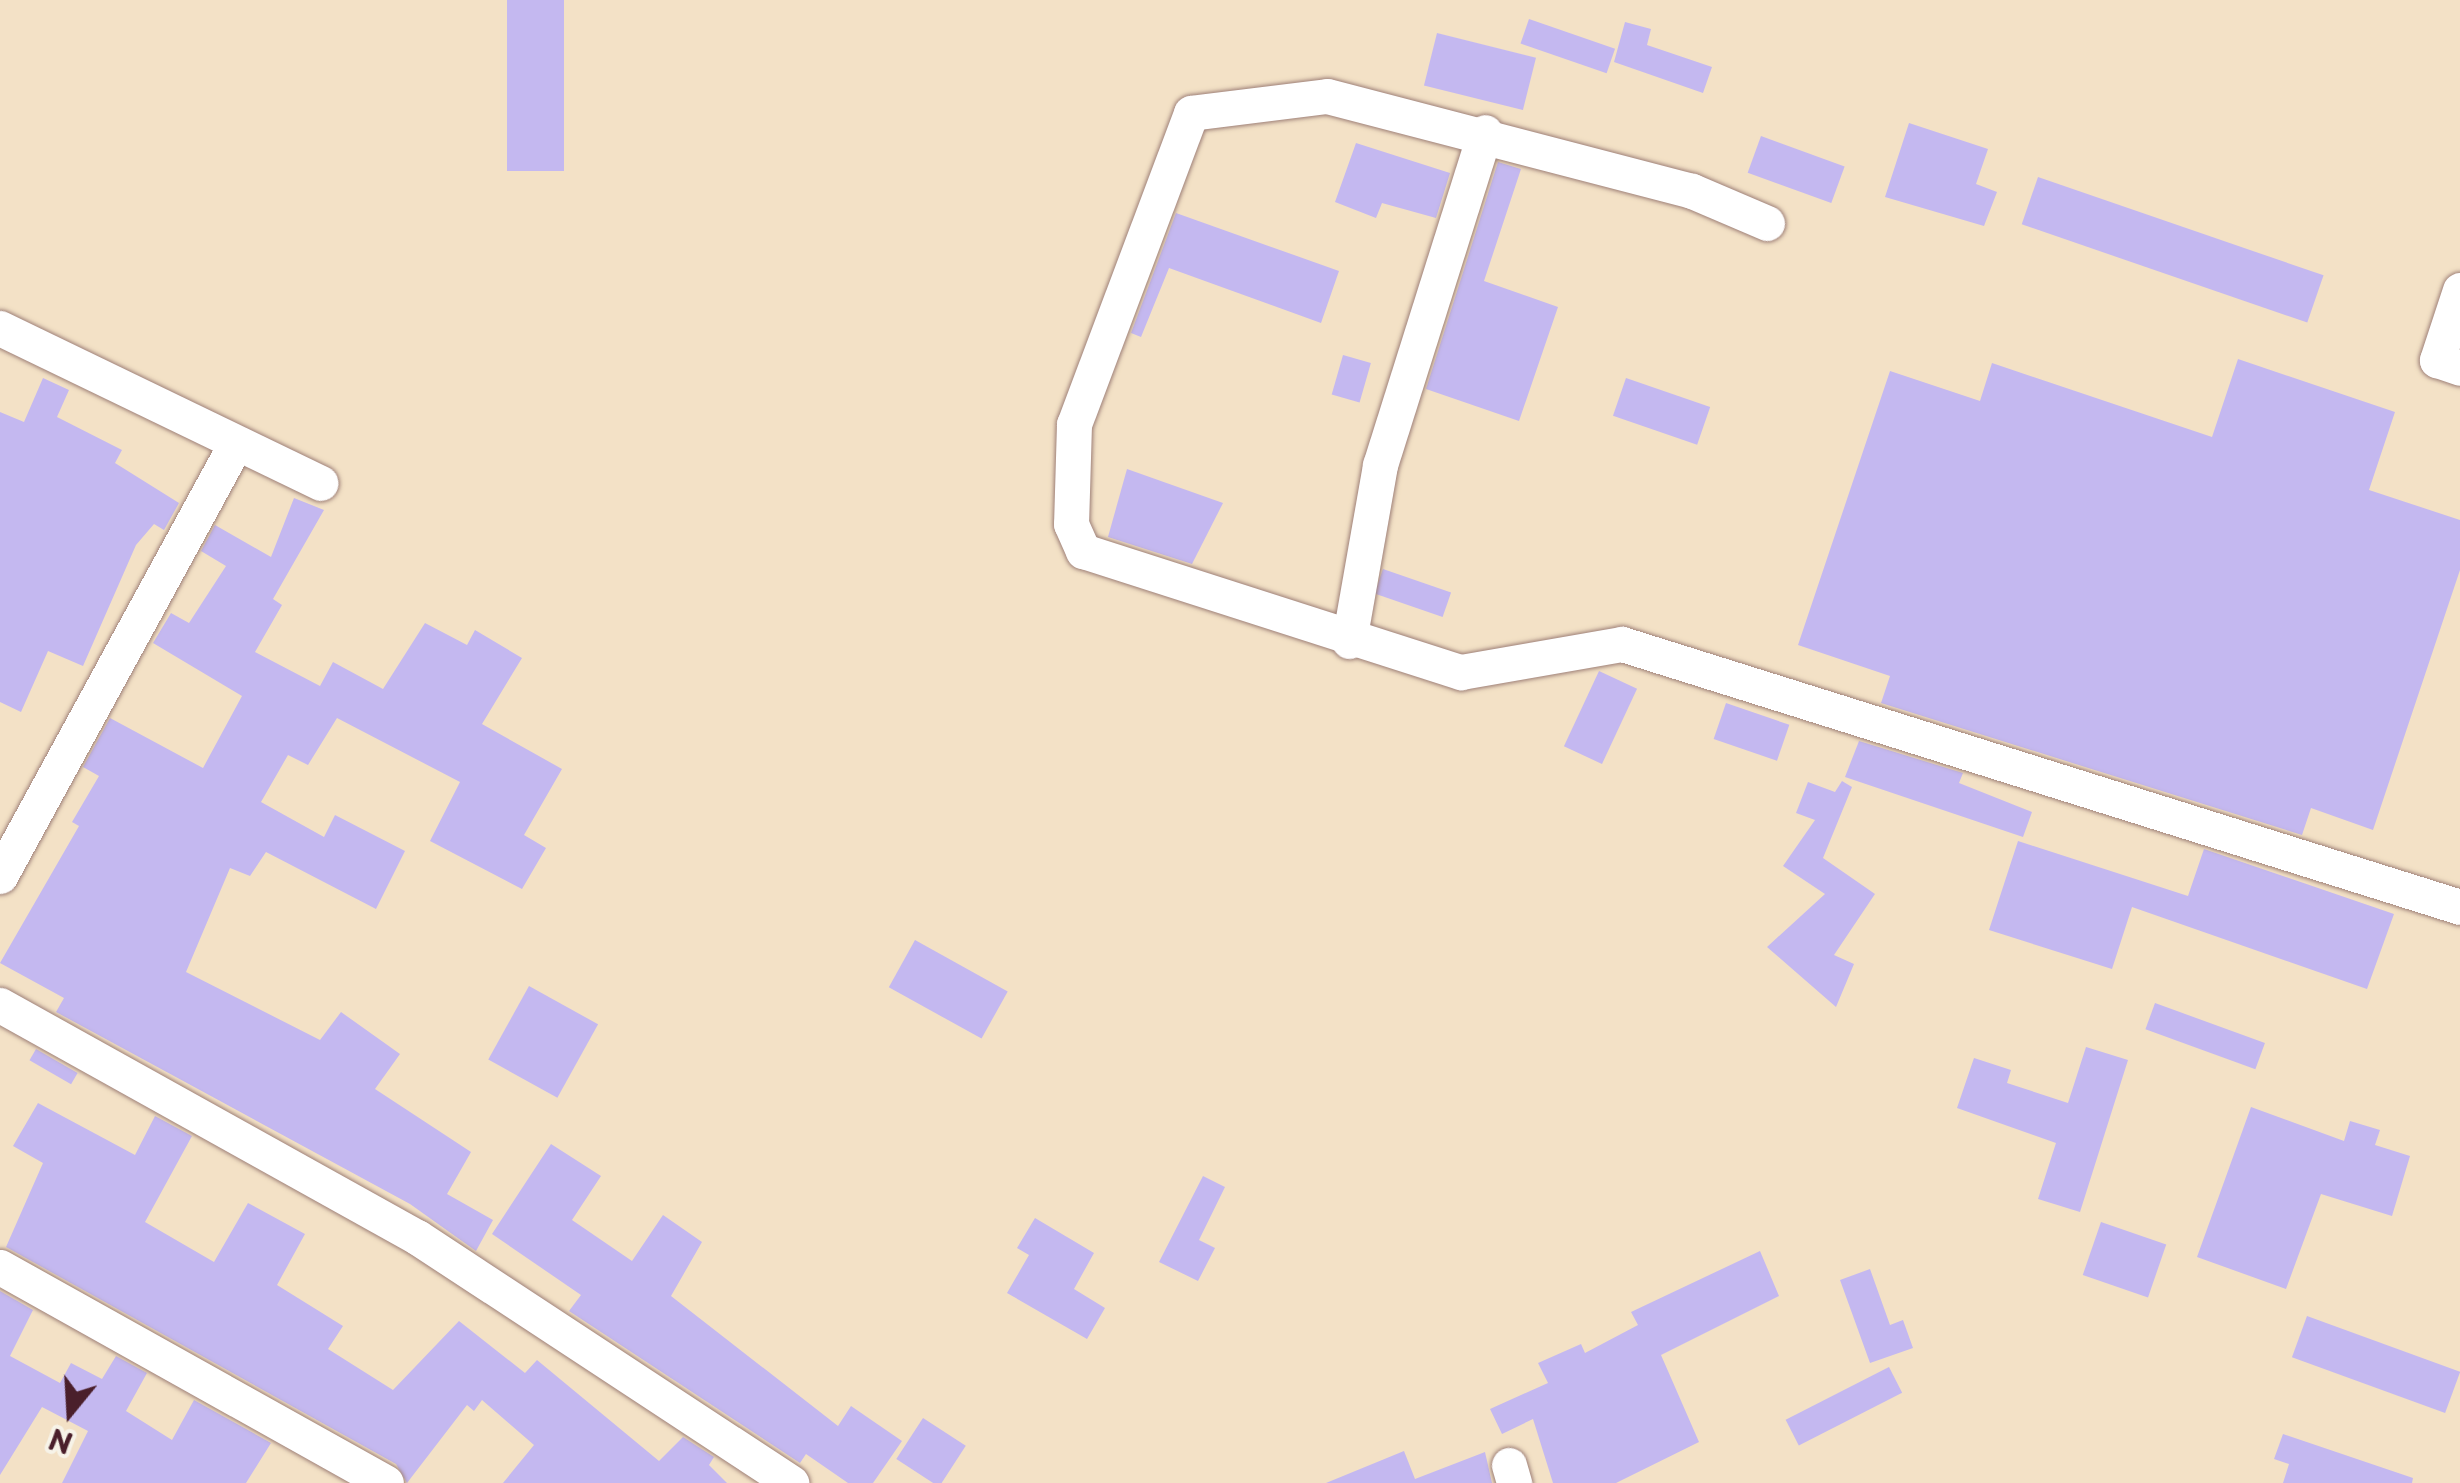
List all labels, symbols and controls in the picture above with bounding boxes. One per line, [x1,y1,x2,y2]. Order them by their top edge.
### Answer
north arrow [20,1363,120,1463]
text: N [43,1418,78,1466]

